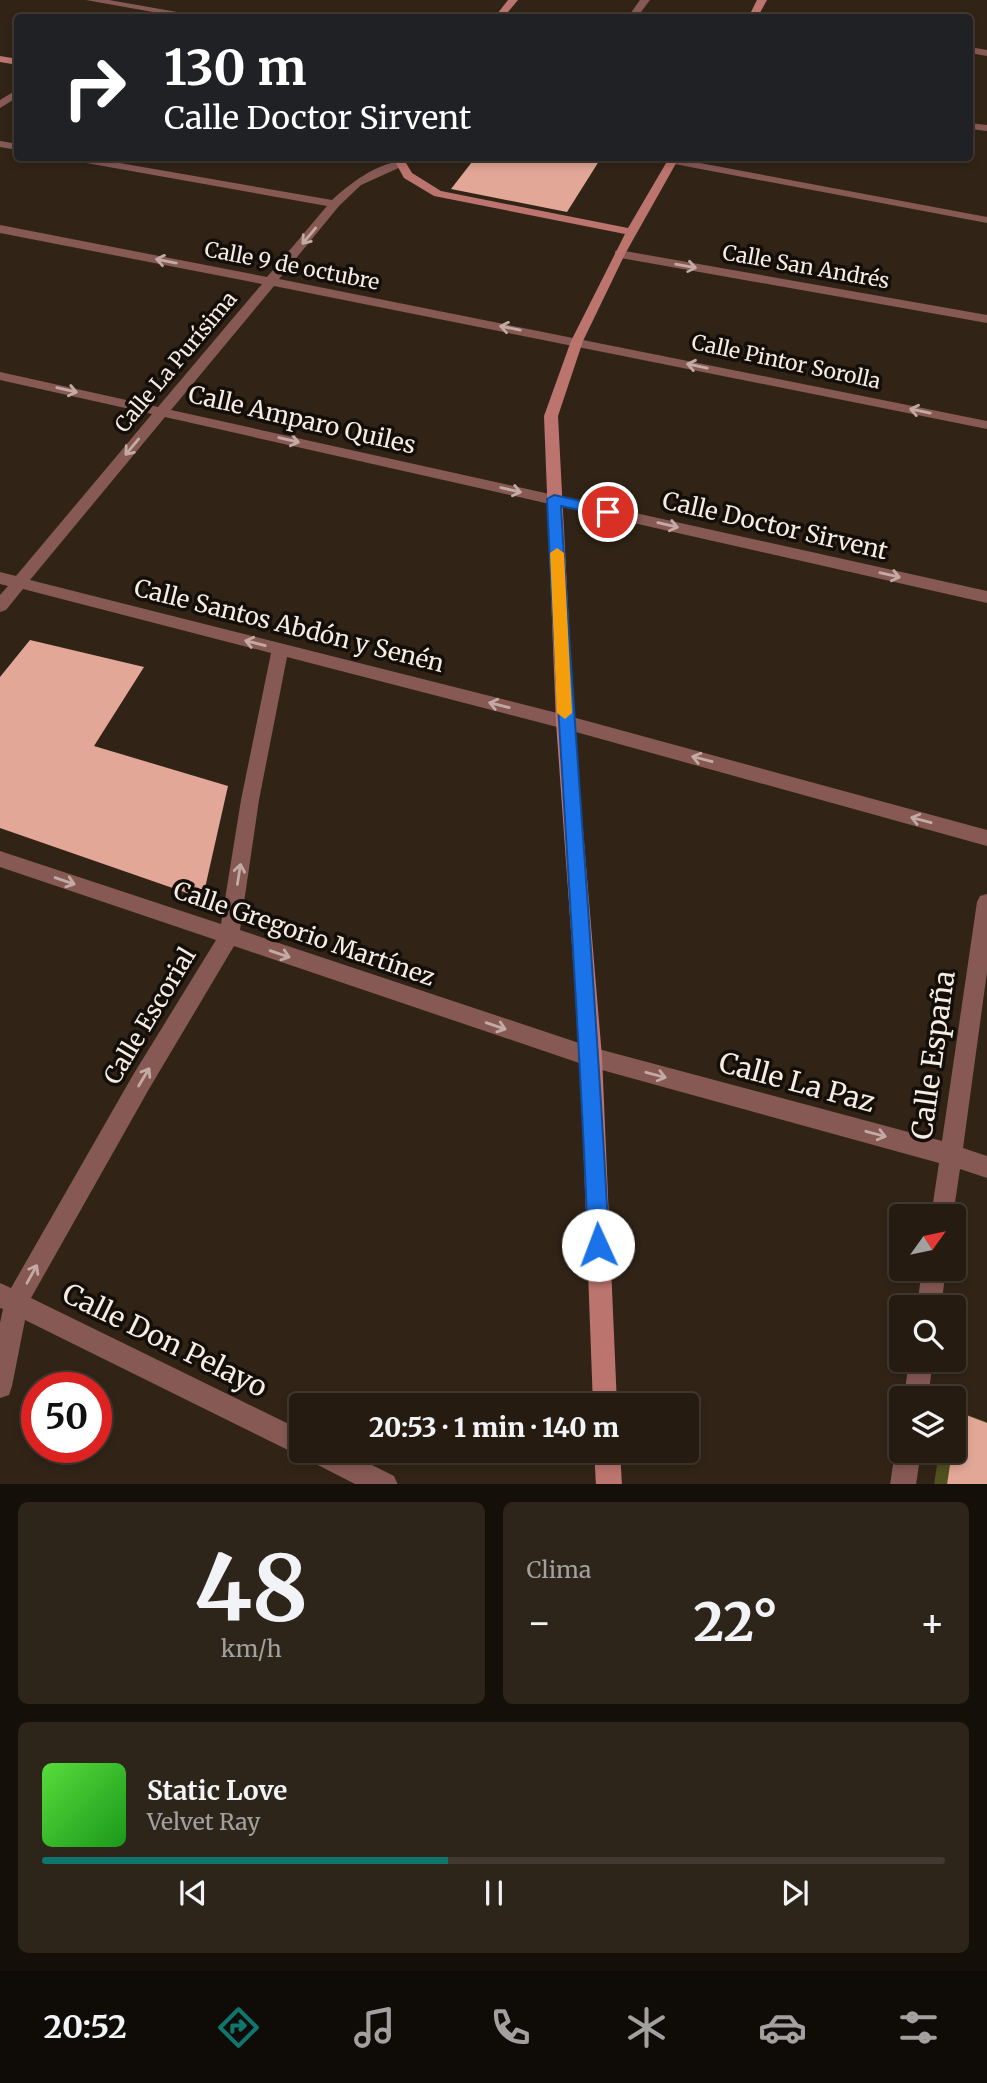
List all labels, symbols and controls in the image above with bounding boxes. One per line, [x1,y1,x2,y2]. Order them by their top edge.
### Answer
text: 130 m [164,37,307,98]
icon: right [49,42,140,133]
text: Calle Doctor Sirvent [164,98,471,138]
one-way arrow [301,226,317,244]
street label: Calle 9 de octubre [202,235,382,296]
street label: Calle San Andrés [721,239,892,294]
one-way arrow [155,254,178,268]
one-way arrow [674,259,697,273]
street label: Calle La Purísima [109,286,243,438]
one-way arrow [499,321,522,334]
street label: Calle Pintor Sorolla [689,328,883,395]
one-way arrow [686,358,709,372]
street label: Calle Amparo Quiles [185,378,419,461]
one-way arrow [55,384,78,398]
one-way arrow [909,404,932,418]
one-way arrow [277,434,300,447]
one-way arrow [124,438,139,456]
pin [578,482,638,542]
one-way arrow [499,483,522,497]
street label: Calle Doctor Sirvent [659,484,891,567]
icon: arrive [589,493,627,531]
one-way arrow [656,519,679,532]
one-way arrow [878,569,901,582]
street label: Calle Santos Abdón y Senén [131,572,447,679]
one-way arrow [244,636,267,649]
one-way arrow [488,698,511,711]
one-way arrow [691,752,713,765]
one-way arrow [910,813,933,826]
one-way arrow [233,863,246,886]
street label: Calle Gregorio Martínez [169,874,439,993]
one-way arrow [53,876,75,888]
street label: Calle Escorial [97,942,203,1090]
one-way arrow [269,948,291,961]
street label: Calle España [903,968,963,1142]
one-way arrow [485,1020,507,1033]
street label: Calle La Paz [715,1044,879,1120]
one-way arrow [137,1067,151,1087]
one-way arrow [645,1069,667,1082]
one-way arrow [865,1129,887,1142]
north arrow [889,1204,966,1281]
map controls [889,1204,966,1463]
position arrow [561,1208,635,1282]
one-way arrow [25,1265,39,1285]
street label: Calle Don Pelayo [57,1275,273,1405]
button: search [889,1295,966,1372]
speed limit sign: 50 [21,1372,112,1463]
button: layers [889,1386,966,1463]
text: 20:53 · 1 min · 140 m [369,1411,619,1444]
text: 48 [194,1531,308,1646]
text: Clima [527,1555,591,1584]
text: 22° [693,1590,778,1655]
text: − [527,1599,552,1646]
text: + [920,1599,945,1646]
text: km/h [221,1634,282,1663]
text: Static Love [147,1774,287,1807]
text: Velvet Ray [147,1807,260,1836]
icon: previous [174,1874,212,1912]
icon: pause [475,1874,513,1912]
icon: next [776,1874,814,1912]
icon: directions [214,2003,263,2052]
icon: music [350,2003,399,2052]
icon: phone [486,2003,535,2052]
icon: climate [622,2003,671,2052]
icon: car [758,2003,807,2052]
icon: filters [894,2003,943,2052]
text: 20:52 [44,2007,127,2047]

